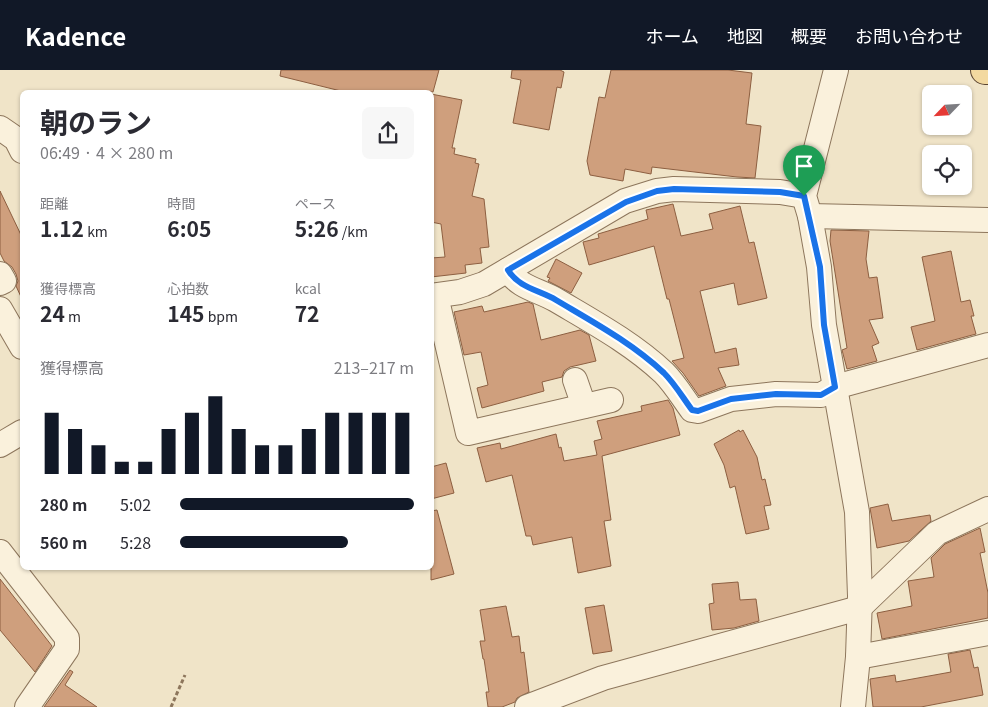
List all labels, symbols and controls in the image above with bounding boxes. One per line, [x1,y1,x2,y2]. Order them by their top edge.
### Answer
text: Kadence [25,18,126,53]
text: ホーム [646,22,699,48]
text: 地図 [727,22,763,48]
text: 概要 [791,22,827,48]
text: お問い合わせ [855,22,963,48]
north arrow [922,85,972,135]
map controls [922,85,972,195]
text: 朝のラン [40,101,152,141]
button: share [362,107,414,159]
text: 06:49 · 4 × 280 m [40,140,173,164]
pin [783,145,825,196]
button: locate [922,145,972,195]
icon: arrive [790,152,818,180]
text: 距離 [40,193,68,213]
text: 時間 [167,193,195,213]
text: ペース [295,193,336,213]
text: 1.12 [40,213,84,243]
text: 6:05 [167,213,211,243]
text: 5:26 [295,213,339,243]
text: km [84,221,108,241]
text: /km [339,221,368,241]
text: 獲得標高 [40,278,96,298]
text: 心拍数 [167,278,209,298]
text: kcal [295,278,321,298]
text: 24 [40,298,65,328]
text: 145 [167,298,205,328]
text: 72 [295,298,319,328]
text: m [65,306,81,326]
text: bpm [205,306,238,326]
text: 獲得標高 [40,355,104,379]
text: 213–217 m [334,355,414,379]
text: 280 m [40,492,87,516]
text: 5:02 [120,492,151,516]
text: 560 m [40,530,87,554]
text: 5:28 [120,530,151,554]

